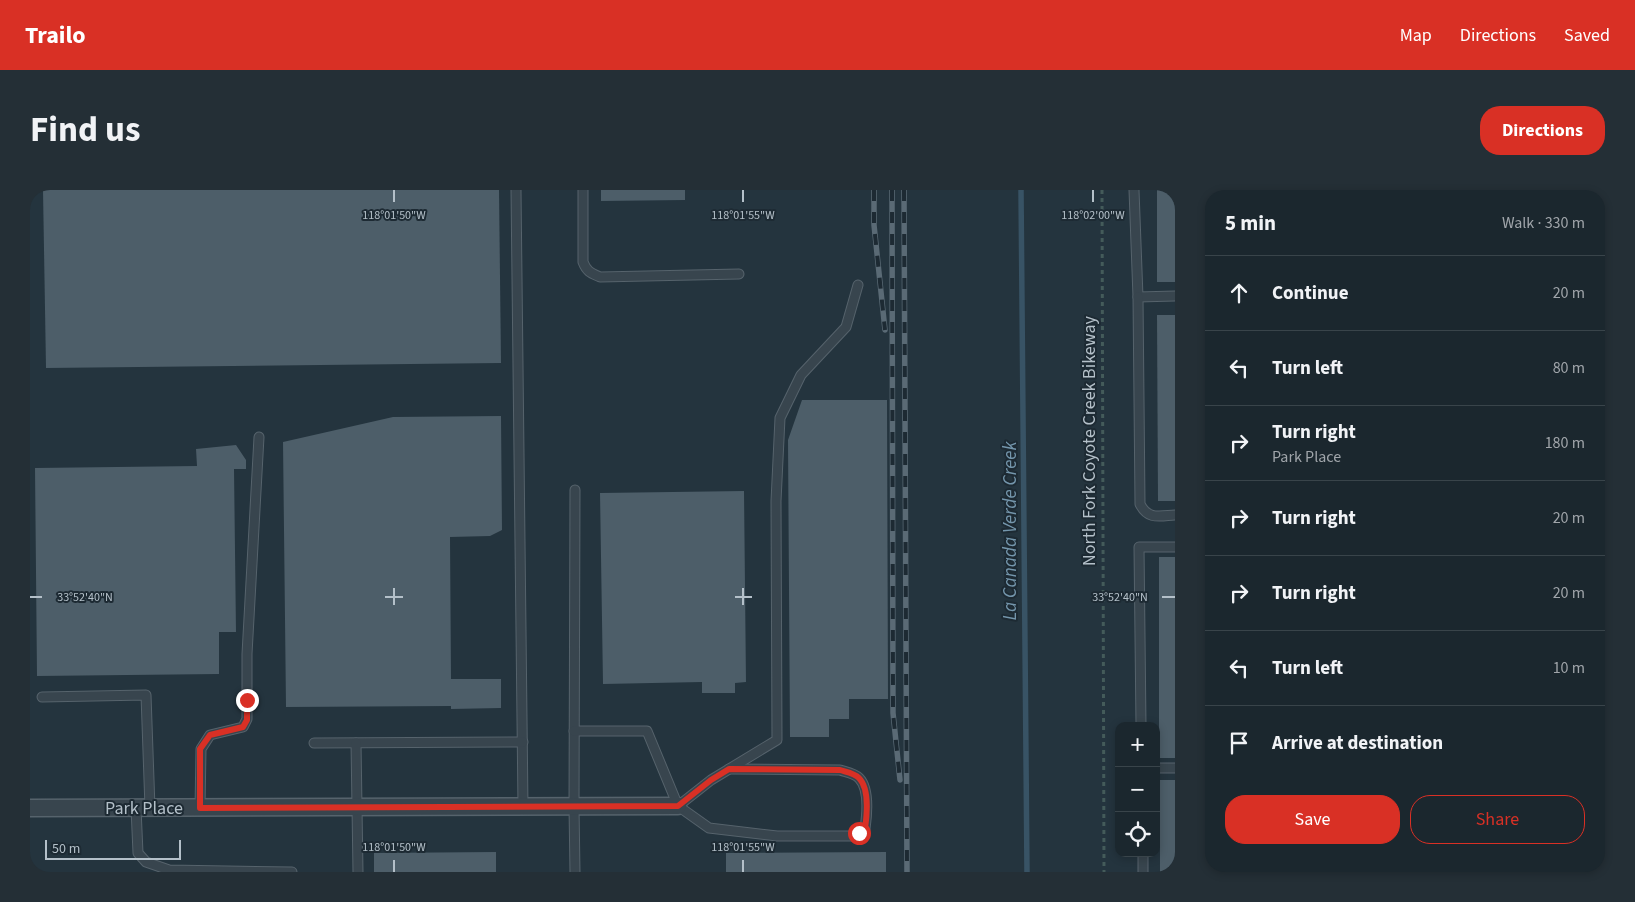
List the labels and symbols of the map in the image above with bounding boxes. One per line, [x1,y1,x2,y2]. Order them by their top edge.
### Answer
text: 118°01'50"W [362,207,426,224]
text: 118°01'55"W [711,207,775,224]
text: 118°02'00"W [1061,207,1125,224]
street label: North Fork Coyote Creek Bikeway [1077,315,1102,566]
water label: La Canada Verde Creek [997,441,1024,620]
text: 33°52'40"N [57,589,113,606]
text: 33°52'40"N [1092,589,1148,606]
route end [236,689,259,712]
street label: Park Place [105,796,183,821]
route start [848,822,871,845]
scale bar [45,837,181,860]
text: 118°01'50"W [362,839,426,856]
text: 118°01'55"W [711,839,775,856]

